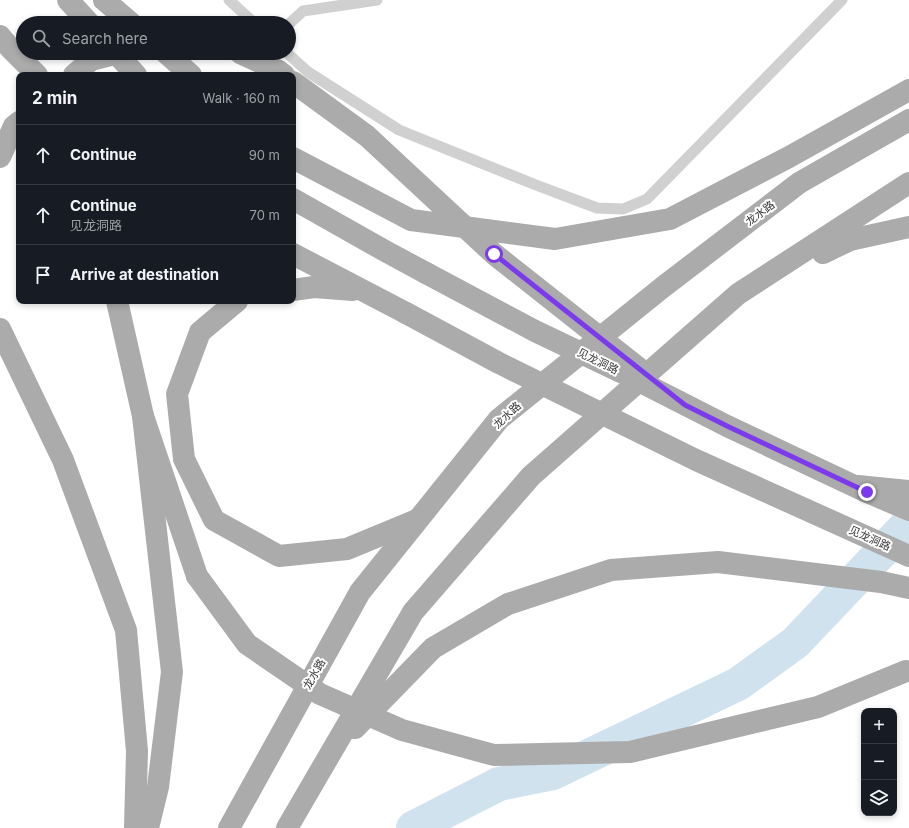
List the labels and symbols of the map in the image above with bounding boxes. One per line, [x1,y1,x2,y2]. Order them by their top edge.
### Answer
street label: 龙水路 [743,197,777,229]
route start [485,245,503,263]
street label: 见龙洞路 [575,345,621,377]
street label: 龙水路 [490,399,524,431]
route end [858,483,876,501]
street label: 见龙洞路 [847,523,893,553]
street label: 龙水路 [300,656,328,692]

